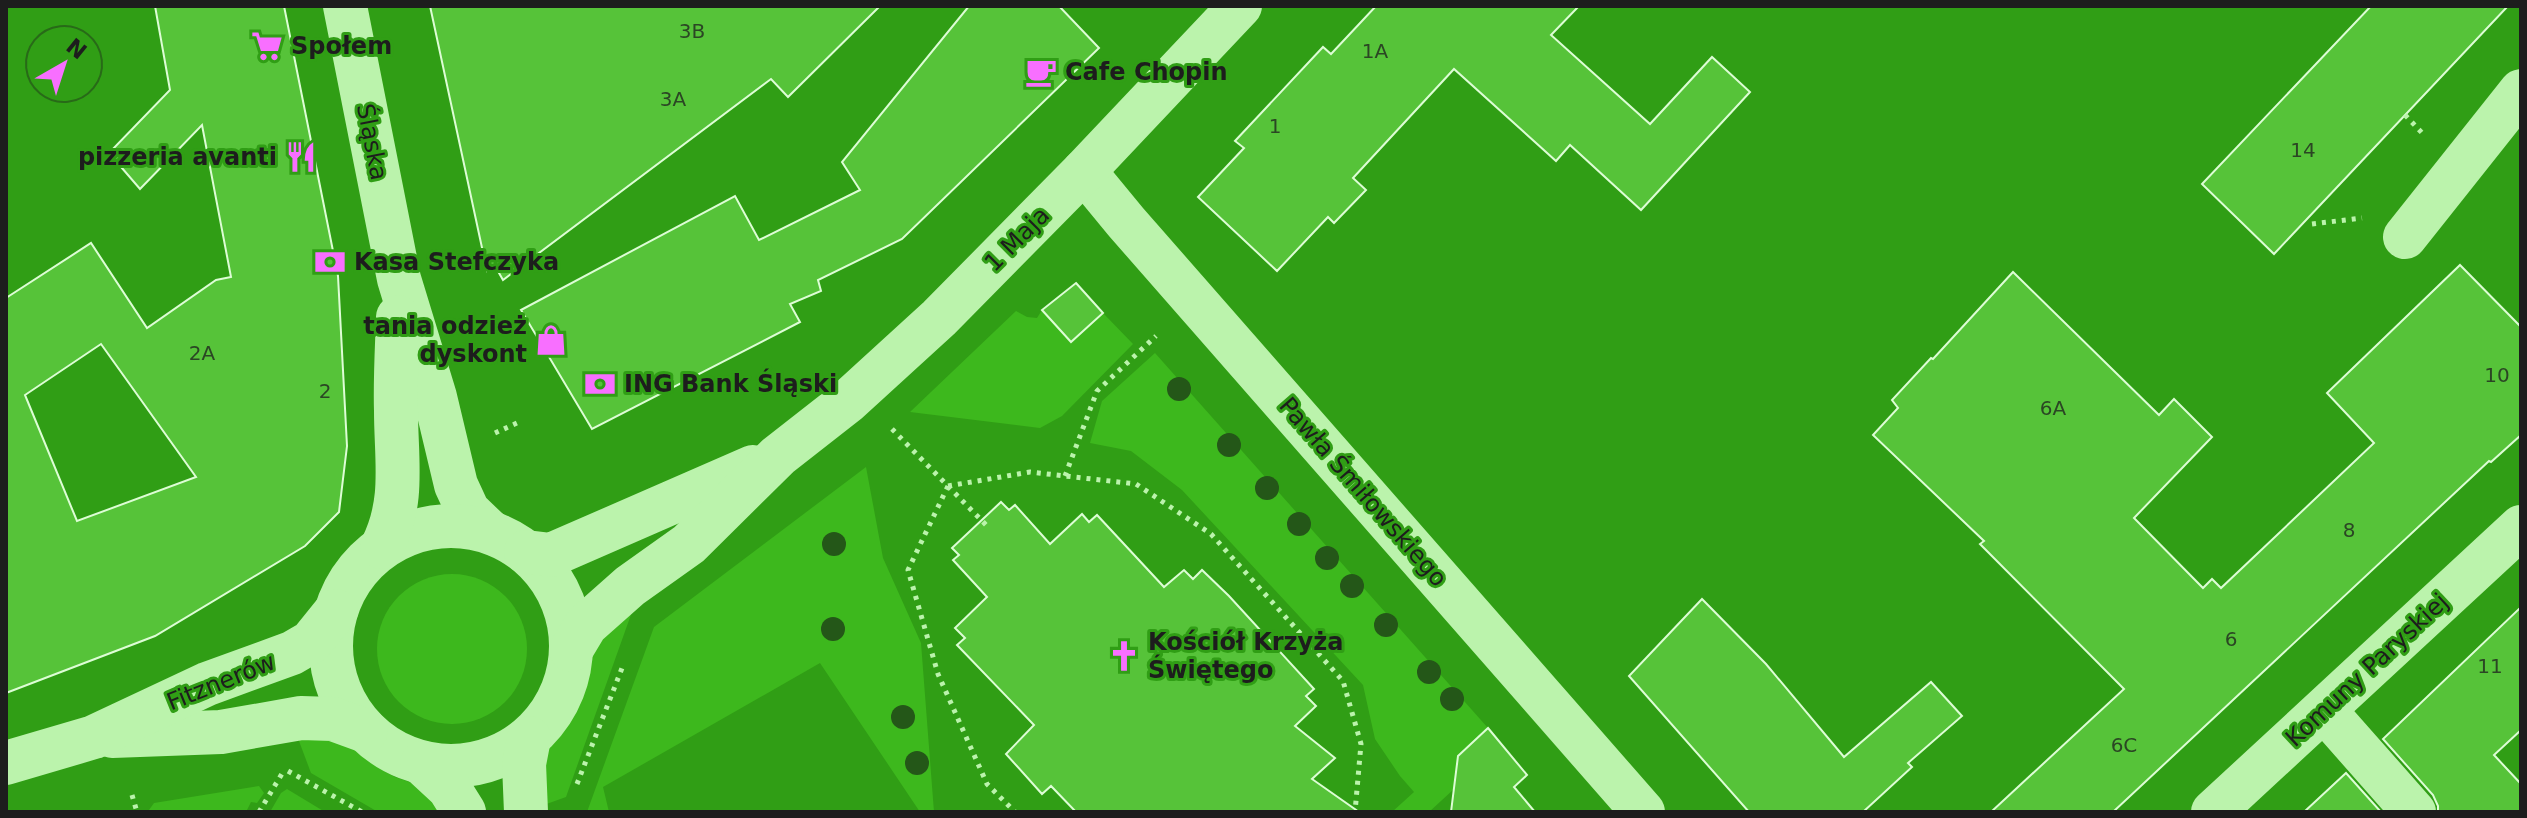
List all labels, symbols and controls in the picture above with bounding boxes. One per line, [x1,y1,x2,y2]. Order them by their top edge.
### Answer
house number: 3B [679,19,705,43]
north arrow [24,24,104,104]
supermarket icon: Społem [250,29,284,63]
place label: Społem [291,32,392,60]
text: N [61,33,91,64]
house number: 1A [1362,39,1389,63]
cafe icon: Cafe Chopin [1024,55,1058,89]
place label: Cafe Chopin [1065,58,1228,86]
house number: 3A [660,87,687,111]
street label: Śląska [351,101,395,183]
house number: 1 [1269,114,1281,138]
house number: 14 [2290,138,2316,162]
restaurant icon: pizzeria avanti [284,140,318,174]
place label: pizzeria avanti [78,143,277,171]
street label: 1 Maja [979,201,1055,277]
bank icon: Kasa Stefczyka [313,245,347,279]
place label: Kasa Stefczyka [354,248,559,276]
place label: tania odzież dyskont [363,312,527,368]
shop icon: tania odzież dyskont [534,323,568,357]
house number: 2A [189,341,216,365]
house number: 10 [2484,363,2510,387]
bank icon: ING Bank Śląski [583,367,617,401]
place label: ING Bank Śląski [624,368,837,398]
house number: 2 [319,379,331,403]
street label: Pawła Śmiłowskiego [1273,391,1454,592]
house number: 6A [2040,396,2067,420]
house number: 8 [2343,518,2355,542]
street label: Komuny Paryskiej [2280,588,2454,752]
house number: 6 [2225,627,2237,651]
place label: Kościół Krzyża Świętego [1148,628,1343,684]
church icon: Kościół Krzyża Świętego [1107,639,1141,673]
street label: Fitznerów [163,648,279,716]
house number: 11 [2477,654,2503,678]
house number: 6C [2111,733,2137,757]

